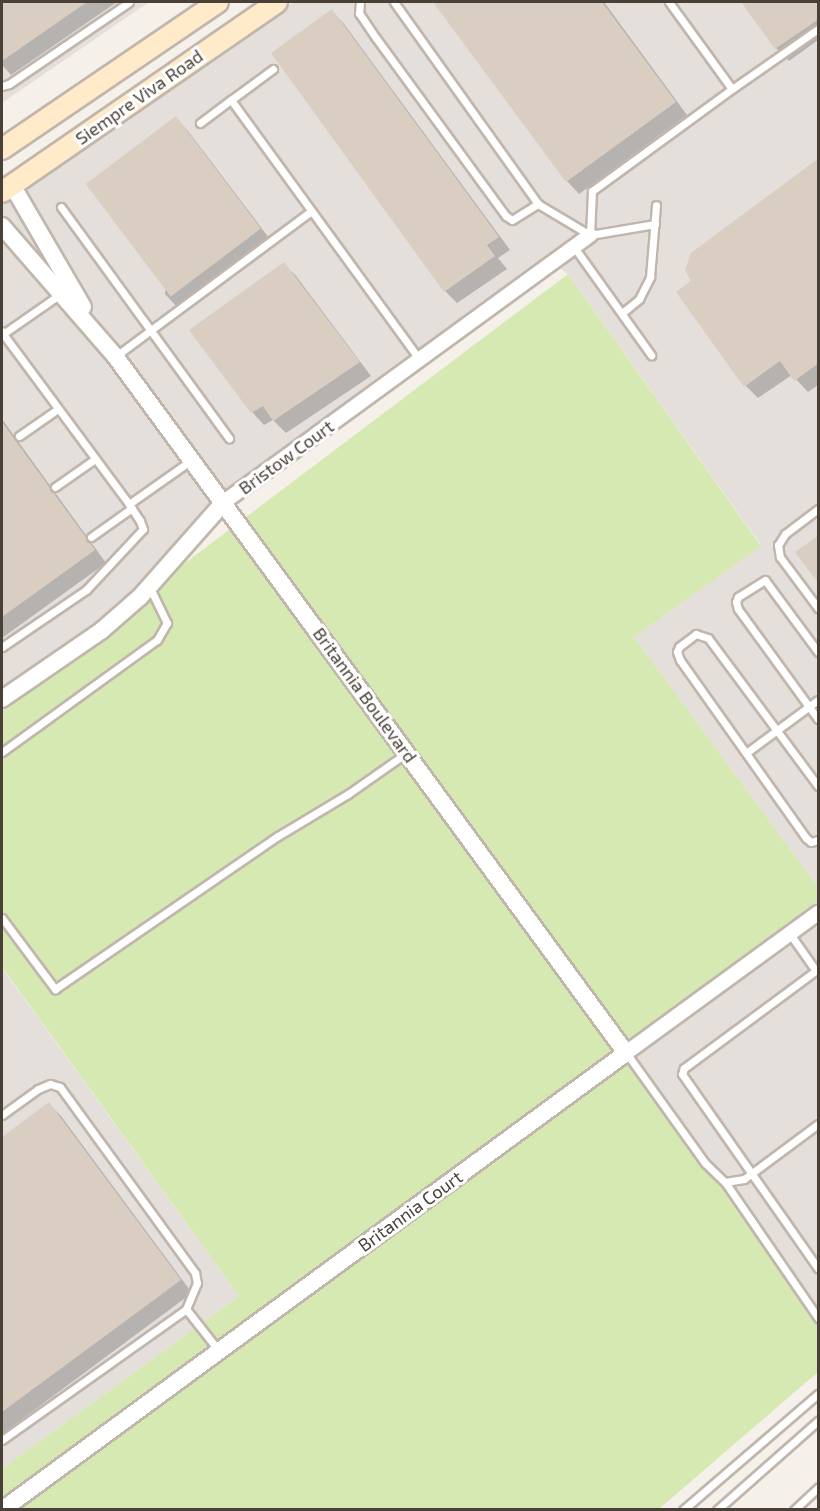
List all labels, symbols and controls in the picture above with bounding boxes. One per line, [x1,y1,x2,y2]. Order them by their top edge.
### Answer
street label: Siempre Viva Road [71,45,207,149]
street label: Bristow Court [234,415,338,499]
street label: Britannia Boulevard [309,623,421,767]
street label: Britannia Court [354,1166,466,1256]

